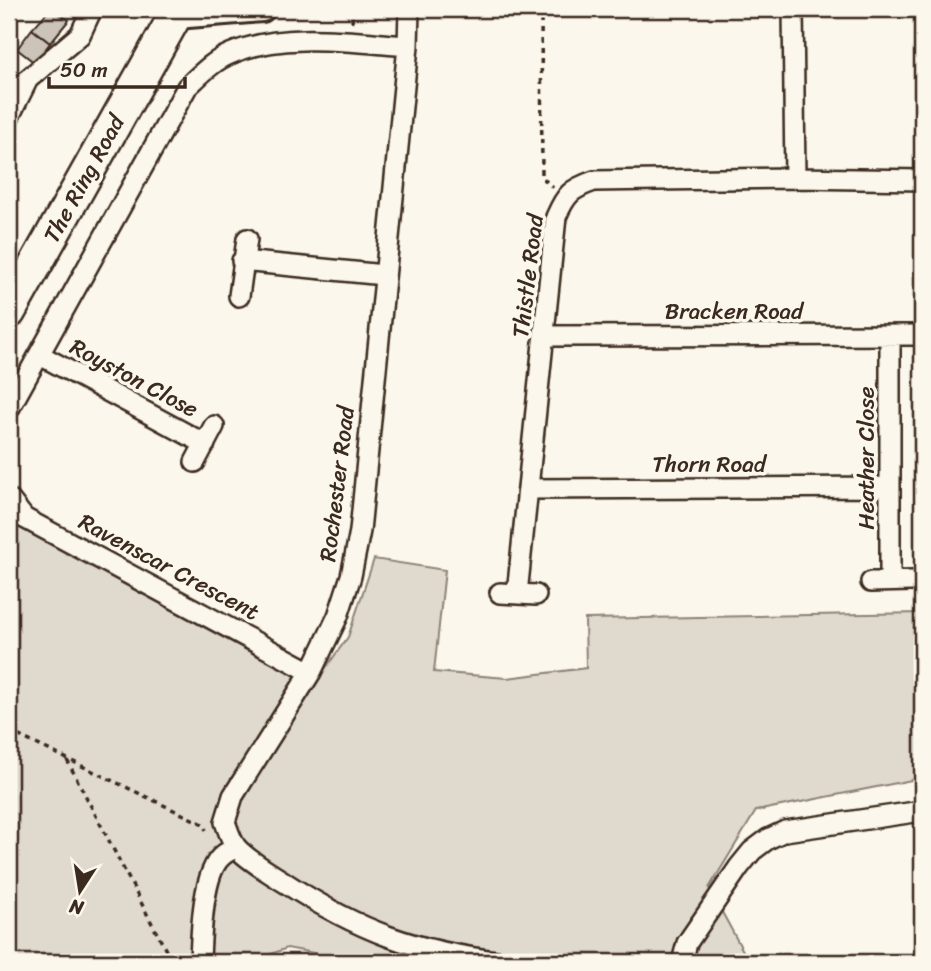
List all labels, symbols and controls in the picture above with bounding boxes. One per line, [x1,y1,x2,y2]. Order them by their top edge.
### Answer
scale bar [49,46,186,90]
text: 50 m [60,51,108,89]
street label: The Ring Road [32,105,137,251]
street label: Thistle Road [500,210,556,340]
street label: Bracken Road [665,291,805,332]
street label: Royston Close [62,327,206,429]
street label: Heather Close [846,386,887,530]
street label: Rochester Road [307,402,367,564]
street label: Thorn Road [652,444,768,485]
street label: Ravenscar Crescent [71,502,267,632]
north arrow [46,856,116,926]
text: N [66,889,87,925]

